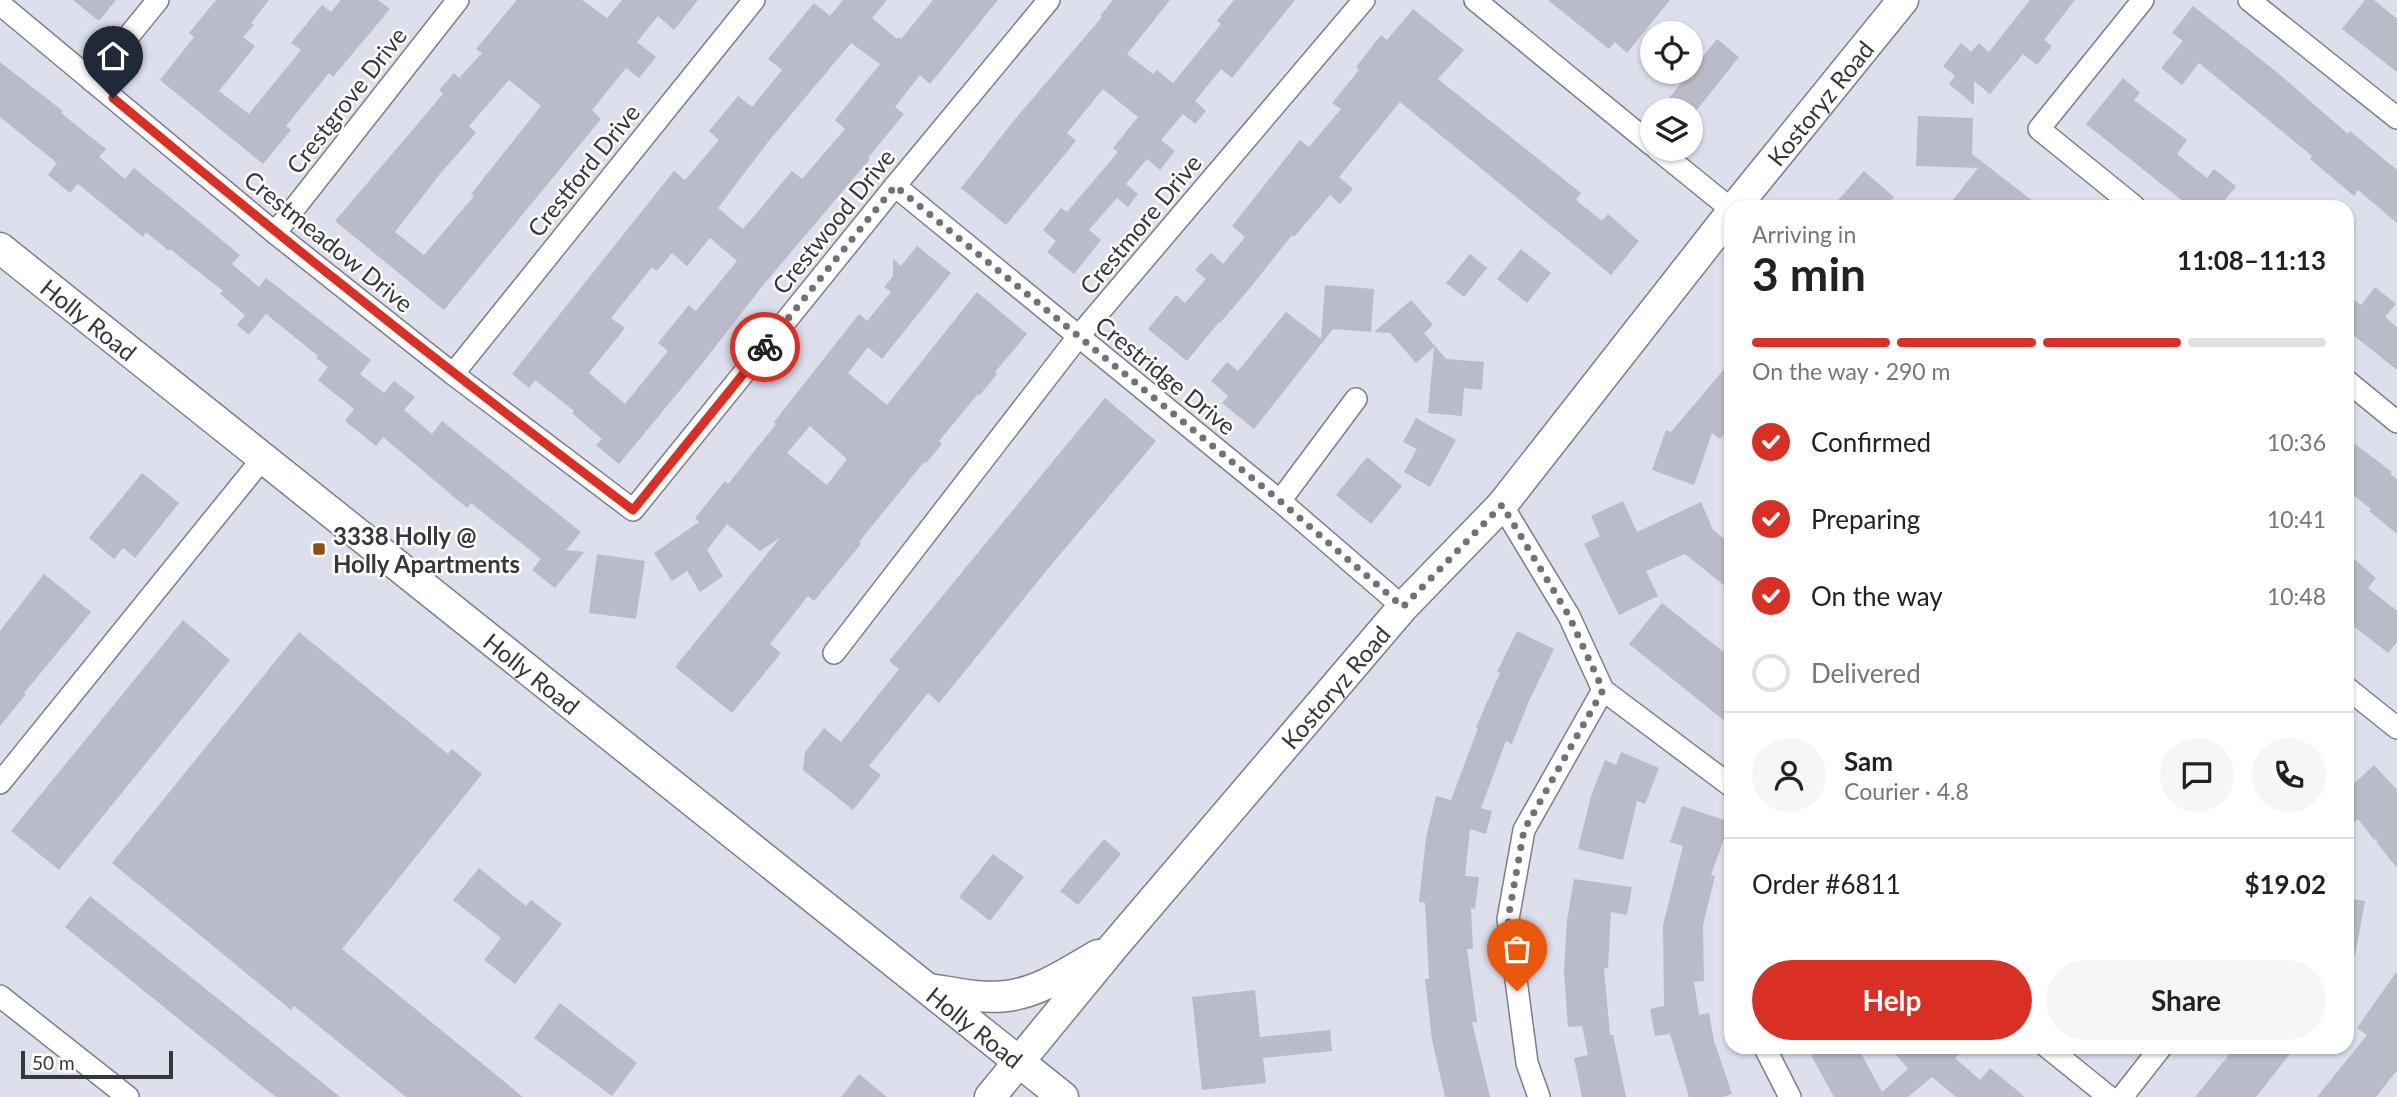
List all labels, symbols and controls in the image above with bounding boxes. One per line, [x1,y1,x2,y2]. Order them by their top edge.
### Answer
street label: Crestgrove Drive [280,21,412,179]
map controls [1640,21,1703,161]
button: locate [1640,21,1703,84]
pin [83,26,143,98]
street label: Kostoryz Road [1760,34,1879,171]
icon: home [94,37,132,75]
street label: Crestford Drive [521,98,645,242]
button: layers [1640,98,1703,161]
street label: Crestwood Drive [766,142,900,300]
street label: Crestmore Drive [1073,148,1207,300]
street label: Crestmeadow Drive [239,164,419,318]
text: Arriving in [1752,220,1856,248]
text: 11:08–11:13 [2177,244,2326,276]
text: 3 min [1752,246,1866,301]
street label: Holly Road [35,272,143,366]
street label: Crestridge Drive [1090,310,1242,440]
courier [730,312,800,382]
icon: bike [746,328,784,366]
text: On the way · 290 m [1752,357,1951,385]
icon: check [1752,423,1790,461]
text: Confirmed [1811,426,1931,458]
text: 10:36 [2267,428,2326,456]
icon: check [1752,500,1790,538]
text: Preparing [1811,503,1920,535]
text: 10:41 [2267,505,2326,533]
place label: 3338 Holly @ Holly Apartments [333,521,520,578]
marker: 3338 Holly @ Holly Apartments [311,541,327,557]
icon: check [1752,577,1790,615]
text: On the way [1811,580,1943,612]
text: 10:48 [2267,582,2326,610]
street label: Kostoryz Road [1274,619,1396,754]
street label: Holly Road [478,626,586,720]
text: Delivered [1811,657,1921,689]
button: person [1752,738,1826,812]
button: chat [2160,738,2234,812]
button: phone [2252,738,2326,812]
text: Sam [1844,745,1893,777]
text: Courier · 4.8 [1844,777,1969,805]
text: Order #6811 [1752,868,1901,900]
text: $19.02 [2244,868,2326,900]
pin [1487,919,1547,991]
icon: bag [1498,930,1536,968]
button: Help [1752,960,2032,1040]
button: Share [2046,960,2326,1040]
street label: Holly Road [922,980,1029,1074]
scale bar [21,1048,173,1080]
text: 50 m [32,1051,75,1074]

